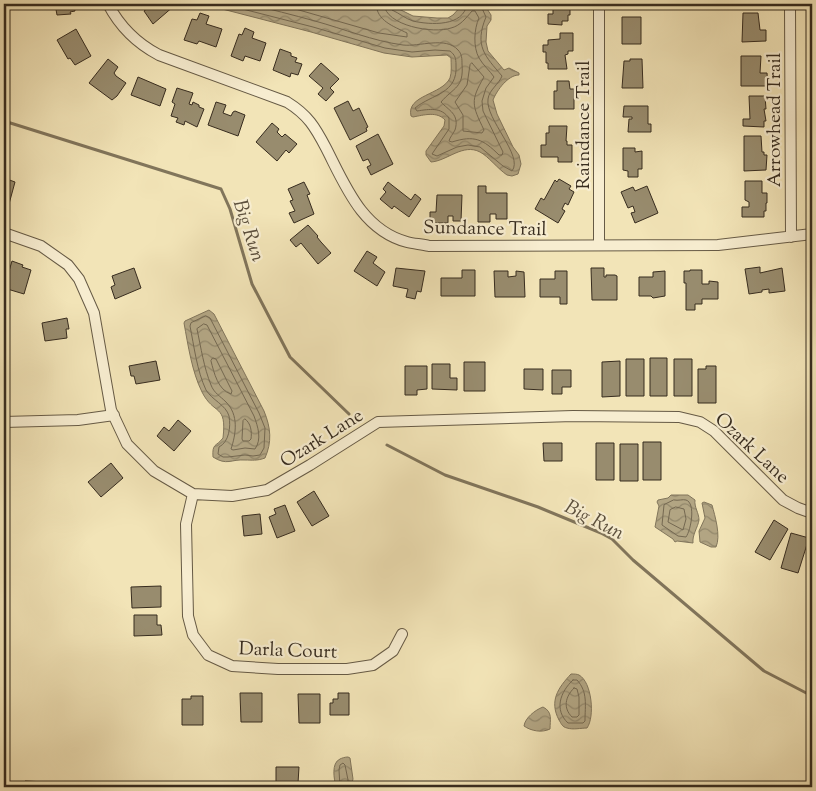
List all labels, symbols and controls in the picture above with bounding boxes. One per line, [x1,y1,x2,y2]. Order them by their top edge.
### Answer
street label: Arrowhead Trail [762,53,789,187]
street label: Raindance Trail [571,60,598,190]
water label: Big Run [224,196,271,266]
street label: Sundance Trail [423,215,547,244]
street label: Ozark Lane [276,403,369,475]
street label: Ozark Lane [708,407,795,491]
water label: Big Run [559,494,629,549]
street label: Darla Court [238,636,338,667]

